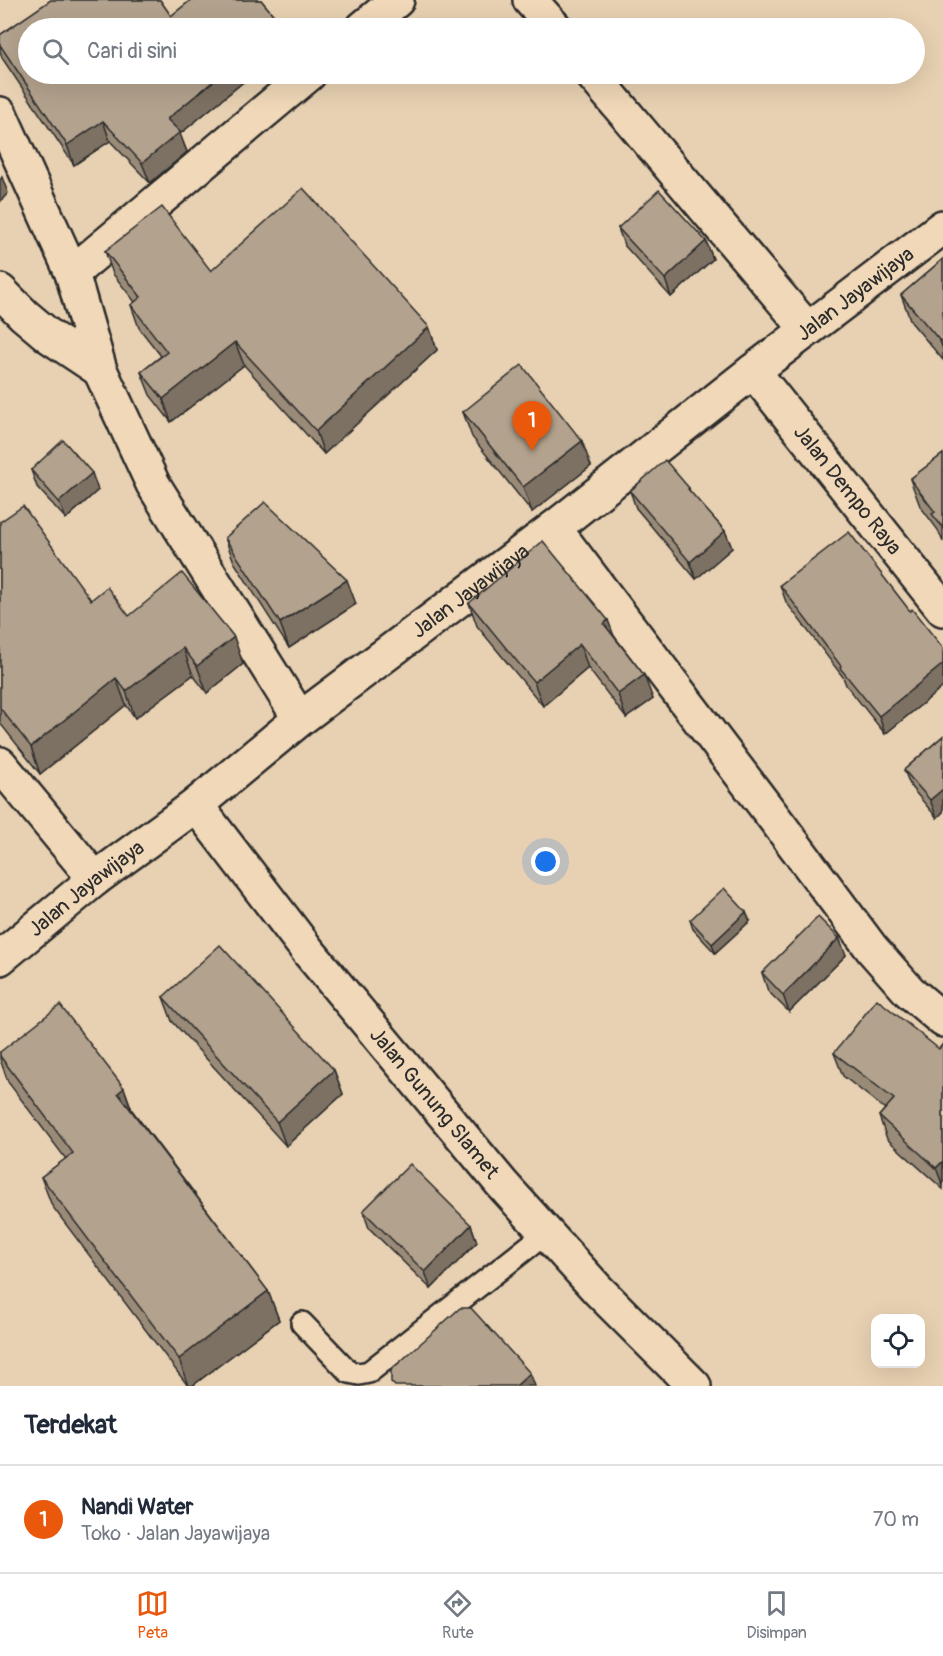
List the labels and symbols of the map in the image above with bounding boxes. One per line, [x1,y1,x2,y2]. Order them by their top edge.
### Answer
street label: Jalan Jayawijaya [791,241,920,347]
pin: 1 [512,402,552,451]
street label: Jalan Dempo Raya [787,420,908,561]
street label: Jalan Jayawijaya [406,538,535,644]
street label: Jalan Jayawijaya [23,834,150,943]
your location [531,847,560,876]
street label: Jalan Gunung Slamet [363,1022,505,1185]

